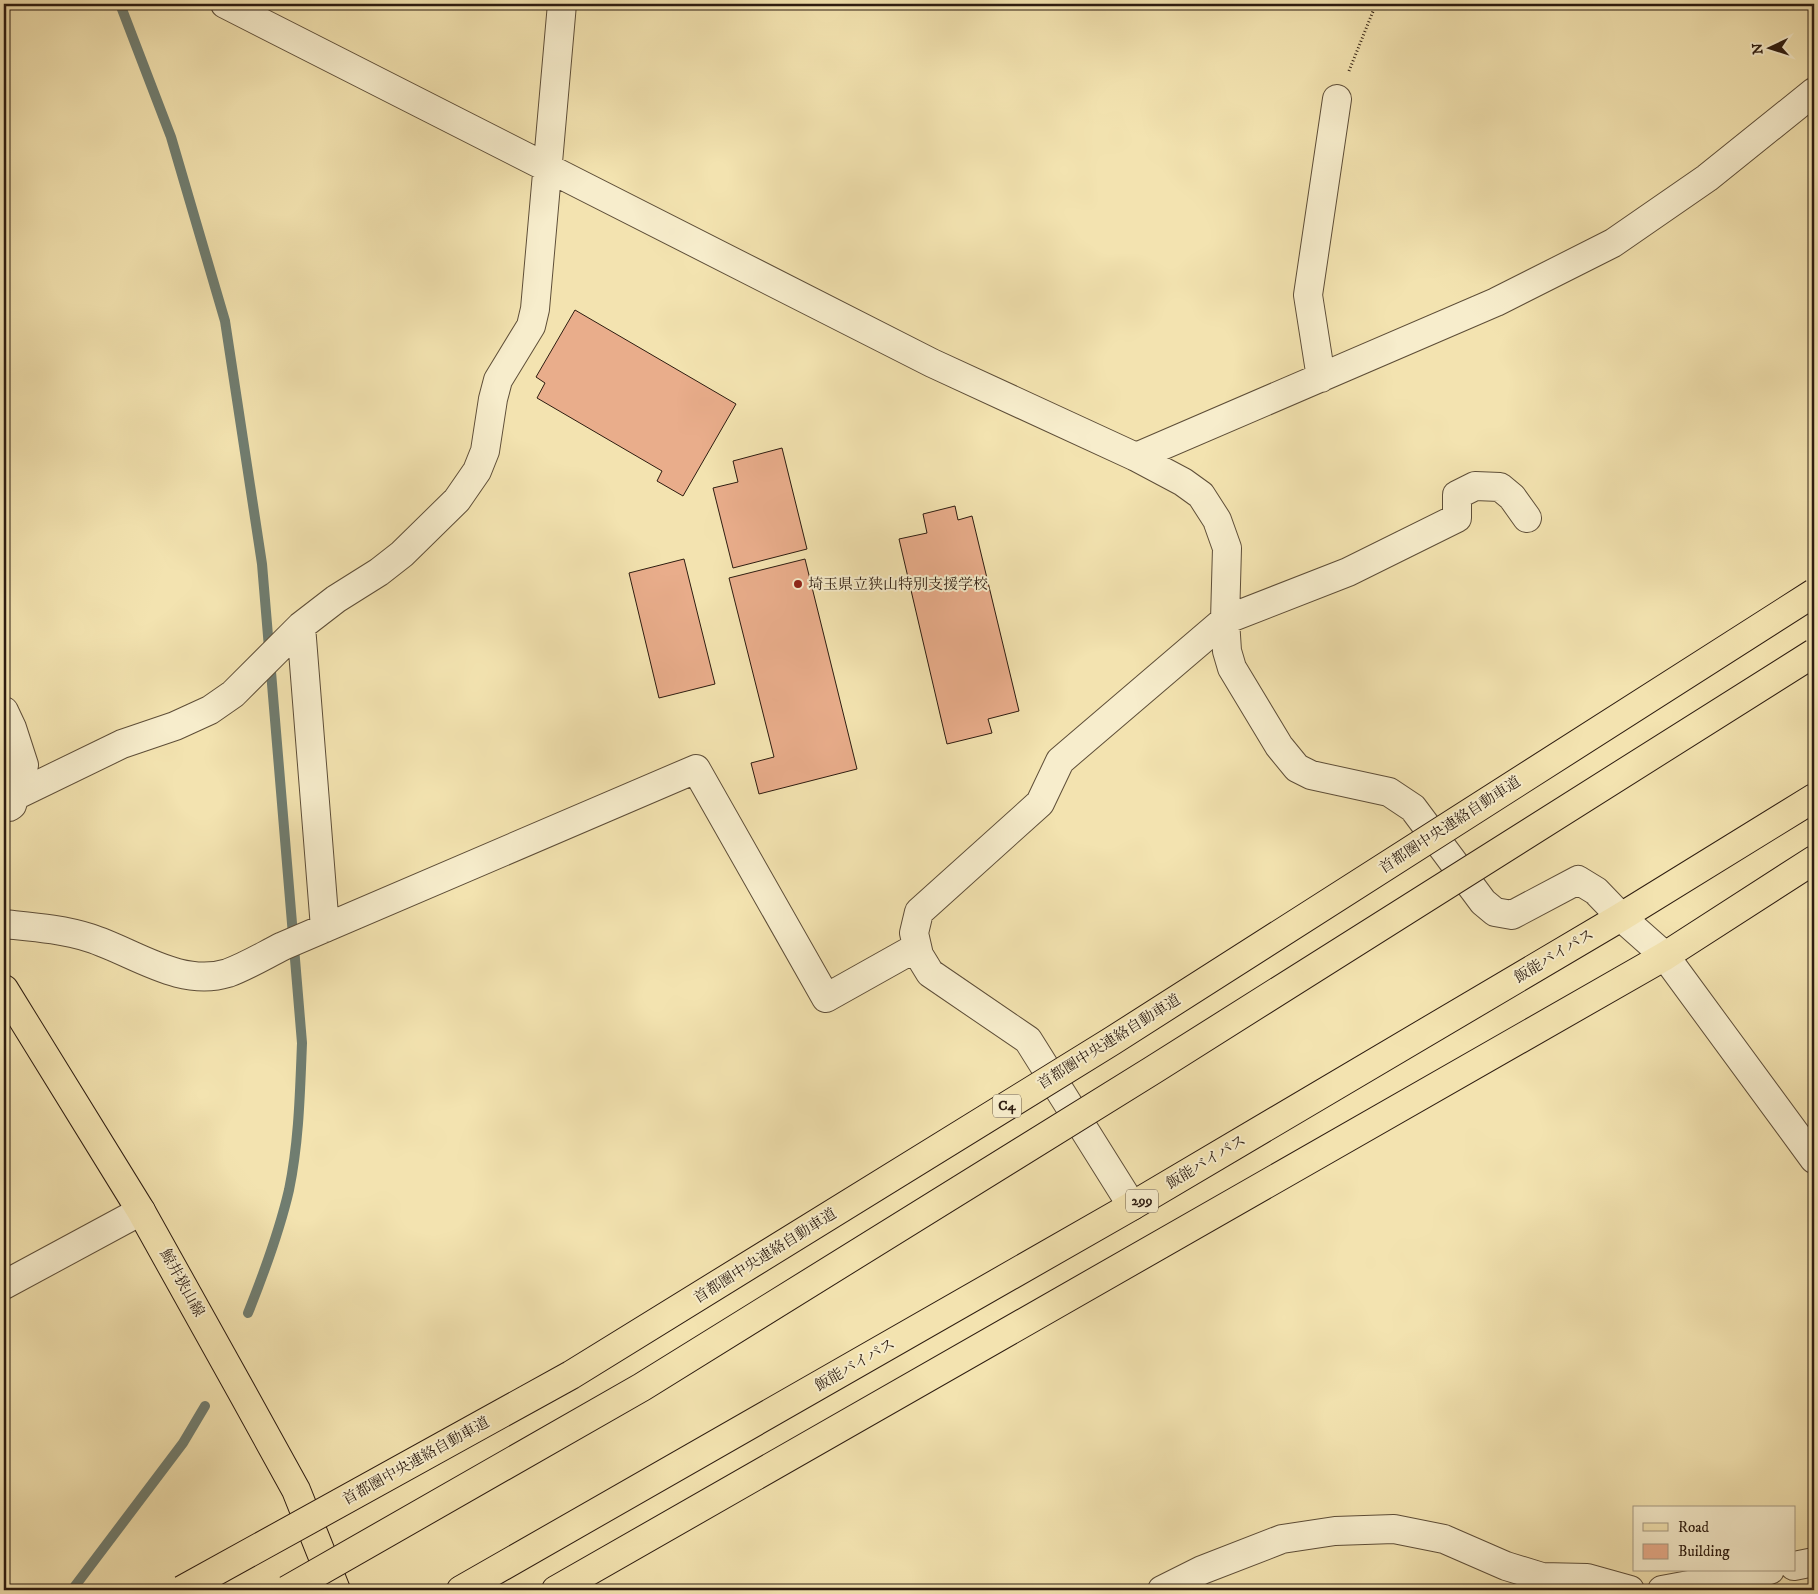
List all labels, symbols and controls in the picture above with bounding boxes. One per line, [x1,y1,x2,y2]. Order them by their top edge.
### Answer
north arrow [1746,22,1796,72]
text: N [1749,42,1767,55]
place label: 埼玉県立狭山特別支援学校 [808,575,988,594]
marker: 埼玉県立狭山特別支援学校 [792,578,804,590]
street label: 首都圏中央連絡自動車道 [1376,772,1524,878]
street label: 飯能バイパス [1511,925,1597,987]
street label: 首都圏中央連絡自動車道 [1034,990,1184,1094]
road number: C4 [993,1094,1021,1118]
street label: 飯能バイパス [1163,1131,1249,1193]
road number: 299 [1126,1190,1158,1212]
street label: 首都圏中央連絡自動車道 [690,1204,840,1308]
street label: 鯨井狭山線 [156,1246,208,1320]
street label: 飯能バイパス [811,1334,899,1396]
street label: 首都圏中央連絡自動車道 [339,1413,493,1509]
legend [1633,1506,1796,1572]
text: Road [1678,1518,1710,1537]
text: Building [1678,1542,1730,1561]

